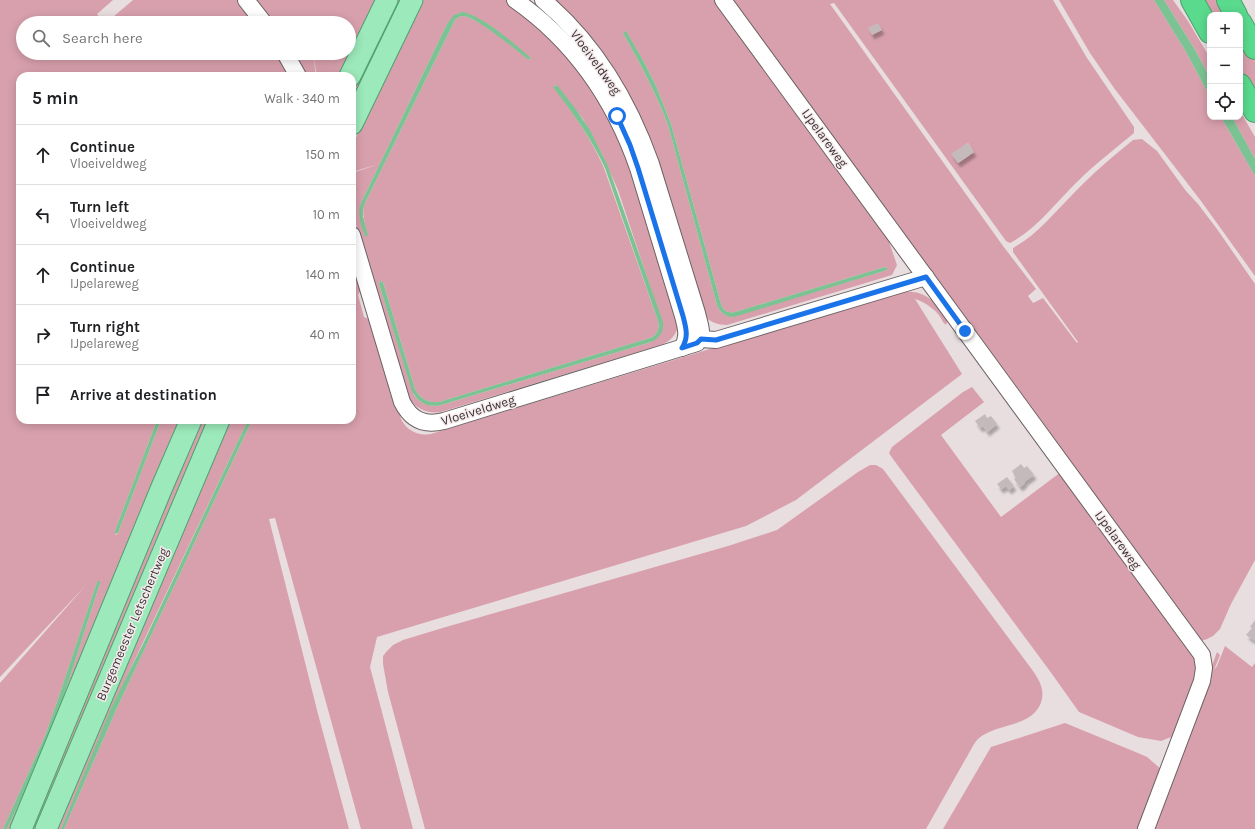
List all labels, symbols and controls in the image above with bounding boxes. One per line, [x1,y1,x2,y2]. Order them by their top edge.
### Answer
map controls [1207,12,1243,120]
button: + [1207,12,1243,48]
search box [16,16,356,60]
icon: search [30,27,52,49]
street label: Vloeiveldweg [567,27,625,98]
text: Search here [62,29,143,47]
button: − [1207,48,1243,84]
button: locate [1207,84,1243,120]
text: 5 min [32,88,79,108]
text: Walk · 340 m [264,91,340,106]
street label: IJpelareweg [799,106,852,171]
route start [608,107,626,125]
text: Continue [70,138,135,156]
icon: ahead [32,144,54,166]
text: 150 m [305,147,340,162]
text: Vloeiveldweg [70,156,147,171]
text: Turn left [70,198,129,216]
icon: left [32,204,54,226]
text: 10 m [313,207,340,222]
text: Vloeiveldweg [70,216,147,231]
text: Continue [70,258,135,276]
icon: ahead [32,264,54,286]
text: 140 m [305,267,340,282]
text: IJpelareweg [70,276,139,291]
text: Turn right [70,318,140,336]
route end [956,322,974,340]
icon: right [32,324,54,346]
text: 40 m [310,327,340,342]
text: IJpelareweg [70,336,139,351]
icon: arrive [32,384,54,406]
text: Arrive at destination [70,386,217,404]
street label: Vloeiveldweg [439,391,517,428]
street label: IJpelareweg [1092,508,1145,573]
street label: Burgemeester Letschertweg [93,545,171,703]

